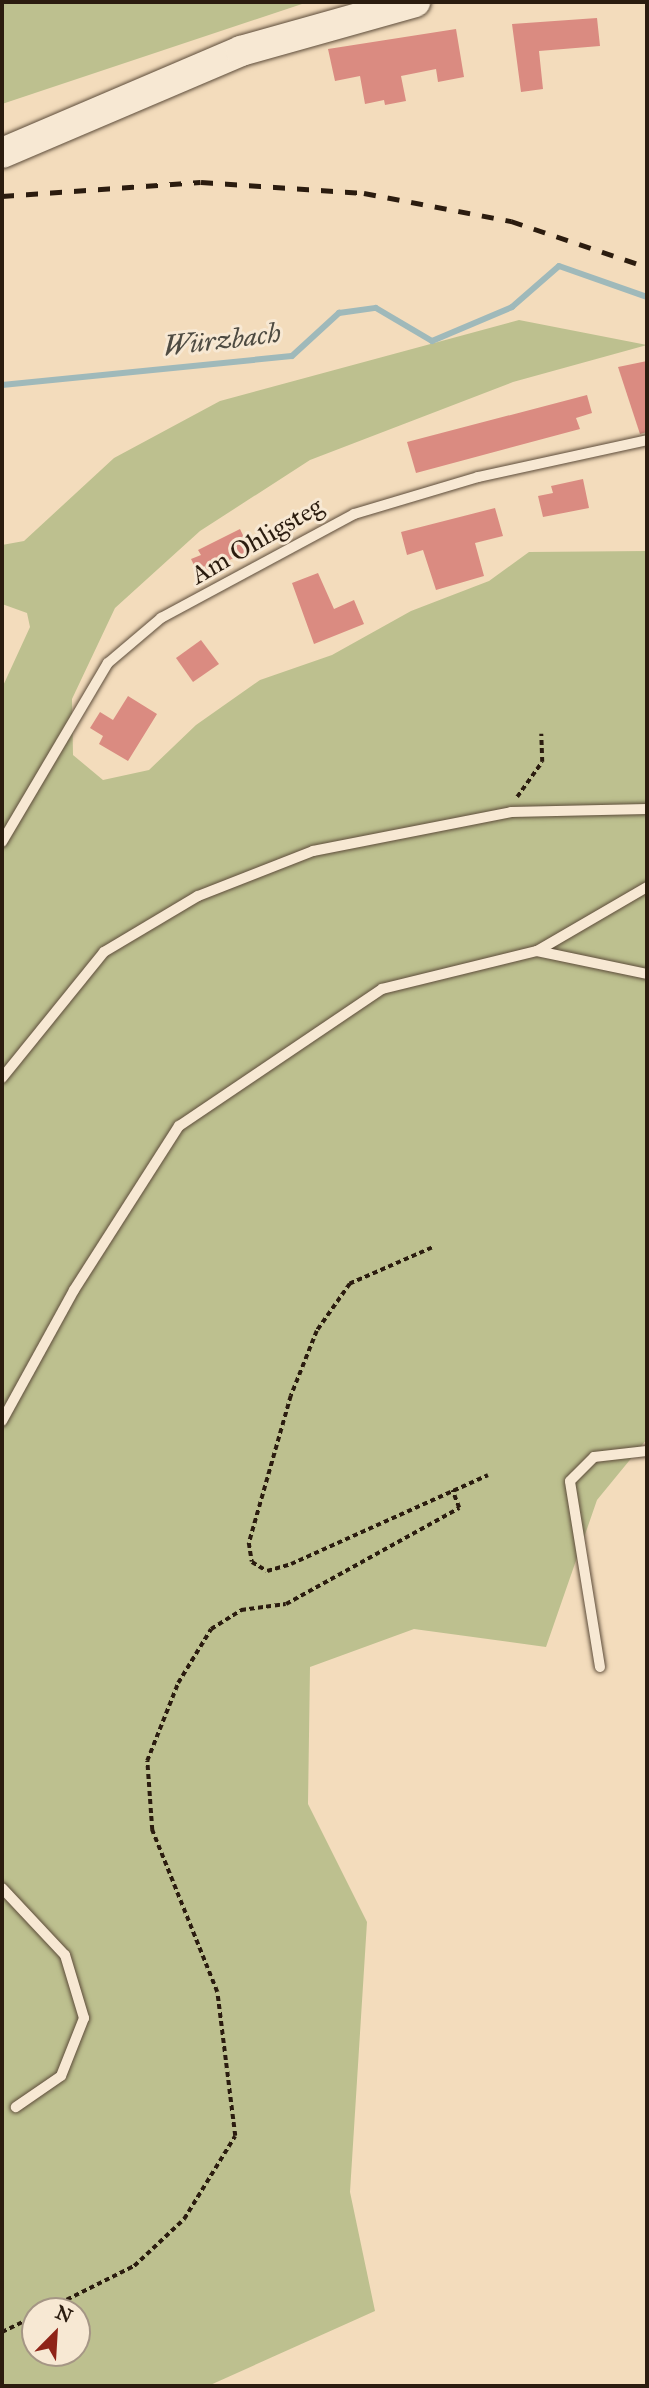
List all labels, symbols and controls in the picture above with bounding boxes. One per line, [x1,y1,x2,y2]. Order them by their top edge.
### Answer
water label: Würzbach [161,316,283,364]
street label: Am Ohligsteg [186,491,328,591]
north arrow [21,2297,91,2367]
text: N [52,2300,76,2328]

